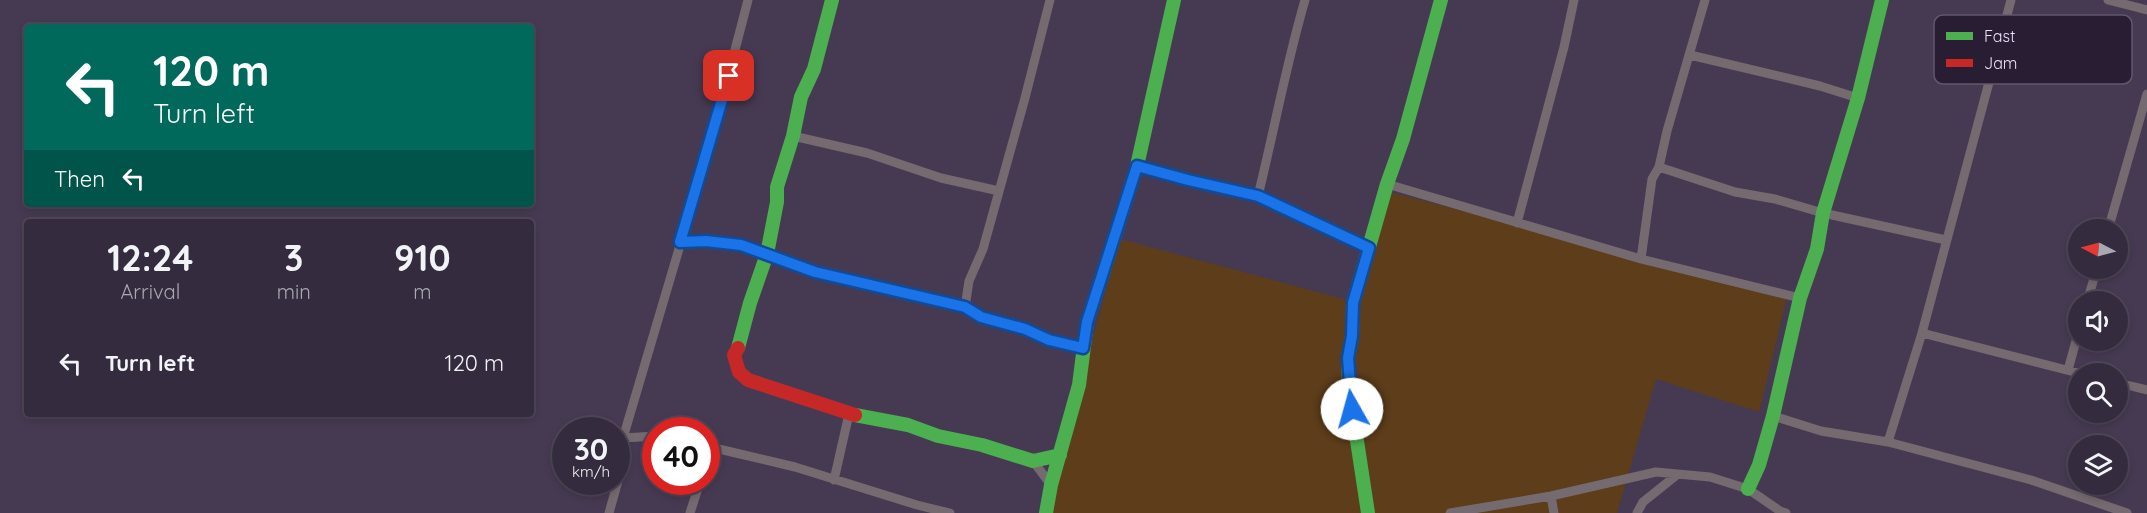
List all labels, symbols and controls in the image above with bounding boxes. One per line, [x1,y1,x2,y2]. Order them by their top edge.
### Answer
legend [1934,15,2132,84]
text: Fast [1984,26,2015,46]
text: 120 m [153,44,270,97]
icon: left [54,48,132,126]
pin [703,50,754,101]
text: Jam [1984,53,2017,73]
icon: arrive [712,59,745,92]
text: Turn left [153,96,255,130]
icon: left [117,162,150,195]
text: Then [54,165,105,193]
north arrow [2068,219,2128,279]
map controls [2068,219,2128,495]
text: 12:24 [107,235,193,280]
text: 3 [284,235,303,280]
text: 910 [394,235,451,280]
text: Arrival [120,279,180,304]
text: min [277,279,311,304]
text: m [413,279,432,304]
button: sound [2068,291,2128,351]
icon: left [54,347,87,380]
text: Turn left [105,349,195,377]
text: 120 m [445,349,504,377]
button: search [2068,363,2128,423]
position arrow [1320,377,1384,441]
speed limit sign: 40 [642,417,720,495]
text: 30 [574,430,608,468]
button: layers [2068,435,2128,495]
text: km/h [572,462,610,481]

